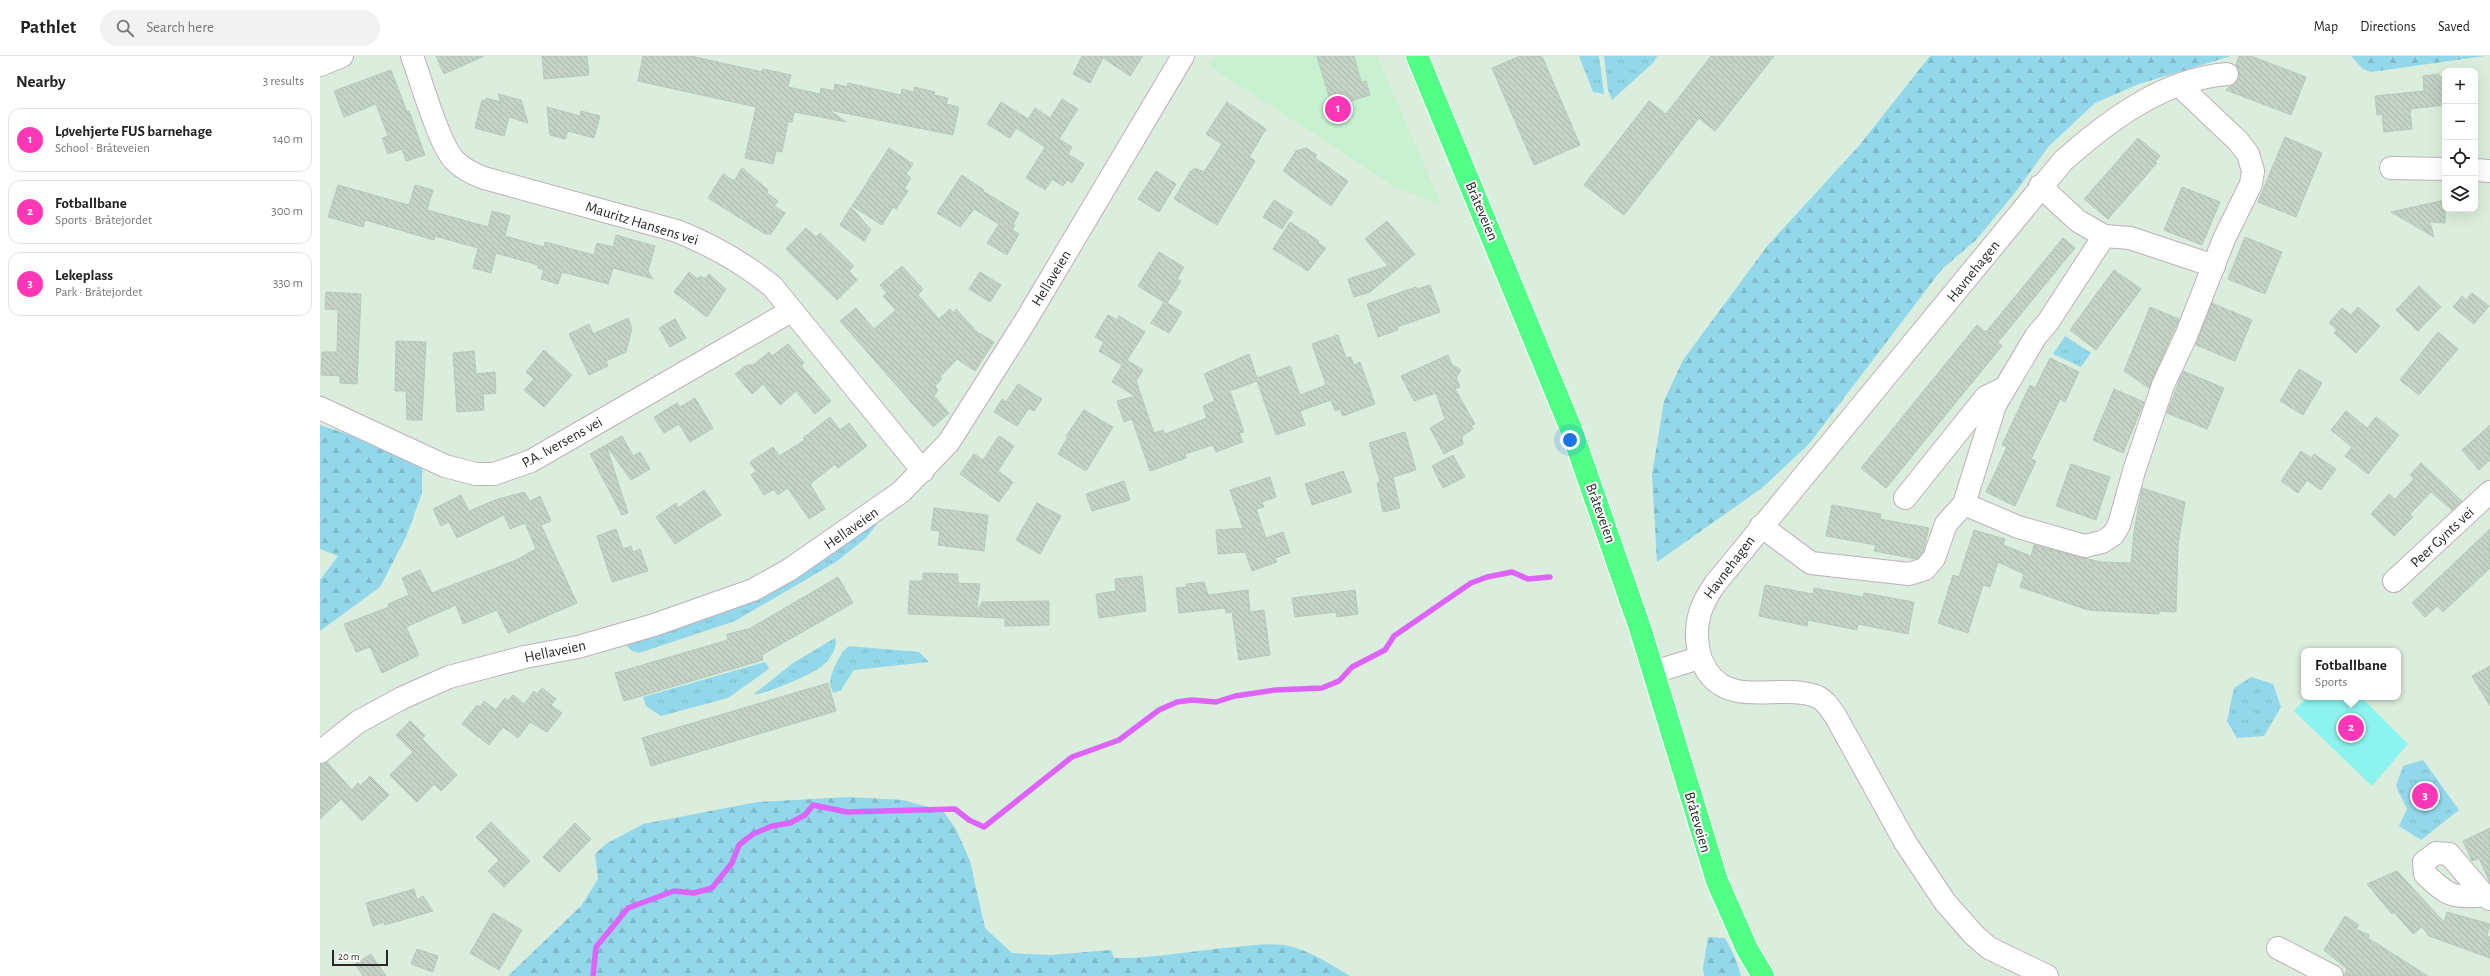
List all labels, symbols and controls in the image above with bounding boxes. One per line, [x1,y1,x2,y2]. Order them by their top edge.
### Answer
search box [100,10,380,46]
icon: search [114,17,136,39]
text: Pathlet [20,18,76,37]
text: Search here [146,20,214,35]
text: Map [2314,20,2338,34]
text: Directions [2360,20,2416,34]
text: Saved [2438,20,2470,34]
map controls [2442,68,2478,212]
button: + [2442,68,2478,104]
text: Nearby [16,73,66,90]
text: 3 results [263,75,304,88]
pin: 1 [1325,94,1351,124]
button: − [2442,104,2478,140]
text: Løvehjerte FUS barnehage [55,124,212,139]
text: 1 [28,133,32,146]
text: 140 m [273,133,303,146]
button: locate [2442,140,2478,176]
text: School · Bråteveien [55,142,150,155]
button: layers [2442,176,2478,212]
street label: Bråteveien [1462,180,1501,243]
text: Fotballbane [55,196,127,211]
street label: Mauritz Hansens vei [584,199,700,248]
text: 2 [27,205,33,218]
text: 300 m [271,205,303,218]
text: Sports · Bråtejordet [55,214,152,227]
street label: Havnehagen [1944,238,2003,305]
street label: Hellaveien [1029,248,1074,309]
text: Lekeplass [55,268,113,283]
text: 3 [27,277,33,290]
text: 330 m [273,277,303,290]
text: Park · Bråtejordet [55,286,142,299]
street label: P.A. Iversens vei [520,414,605,471]
your location [1560,430,1580,450]
street label: Bråteveien [1583,481,1618,545]
street label: Hellaveien [821,504,881,552]
street label: Peer Gynts vei [2408,504,2477,570]
street label: Havnehagen [1701,533,1758,602]
street label: Hellaveien [523,638,587,665]
popup [2301,648,2401,700]
text: Fotballbane [2315,658,2387,673]
text: Sports [2315,676,2347,689]
pin: 2 [2338,713,2364,743]
pin: 3 [2412,781,2438,811]
street label: Bråteveien [1682,790,1713,854]
scale bar [332,948,388,967]
text: 20 m [338,951,359,962]

